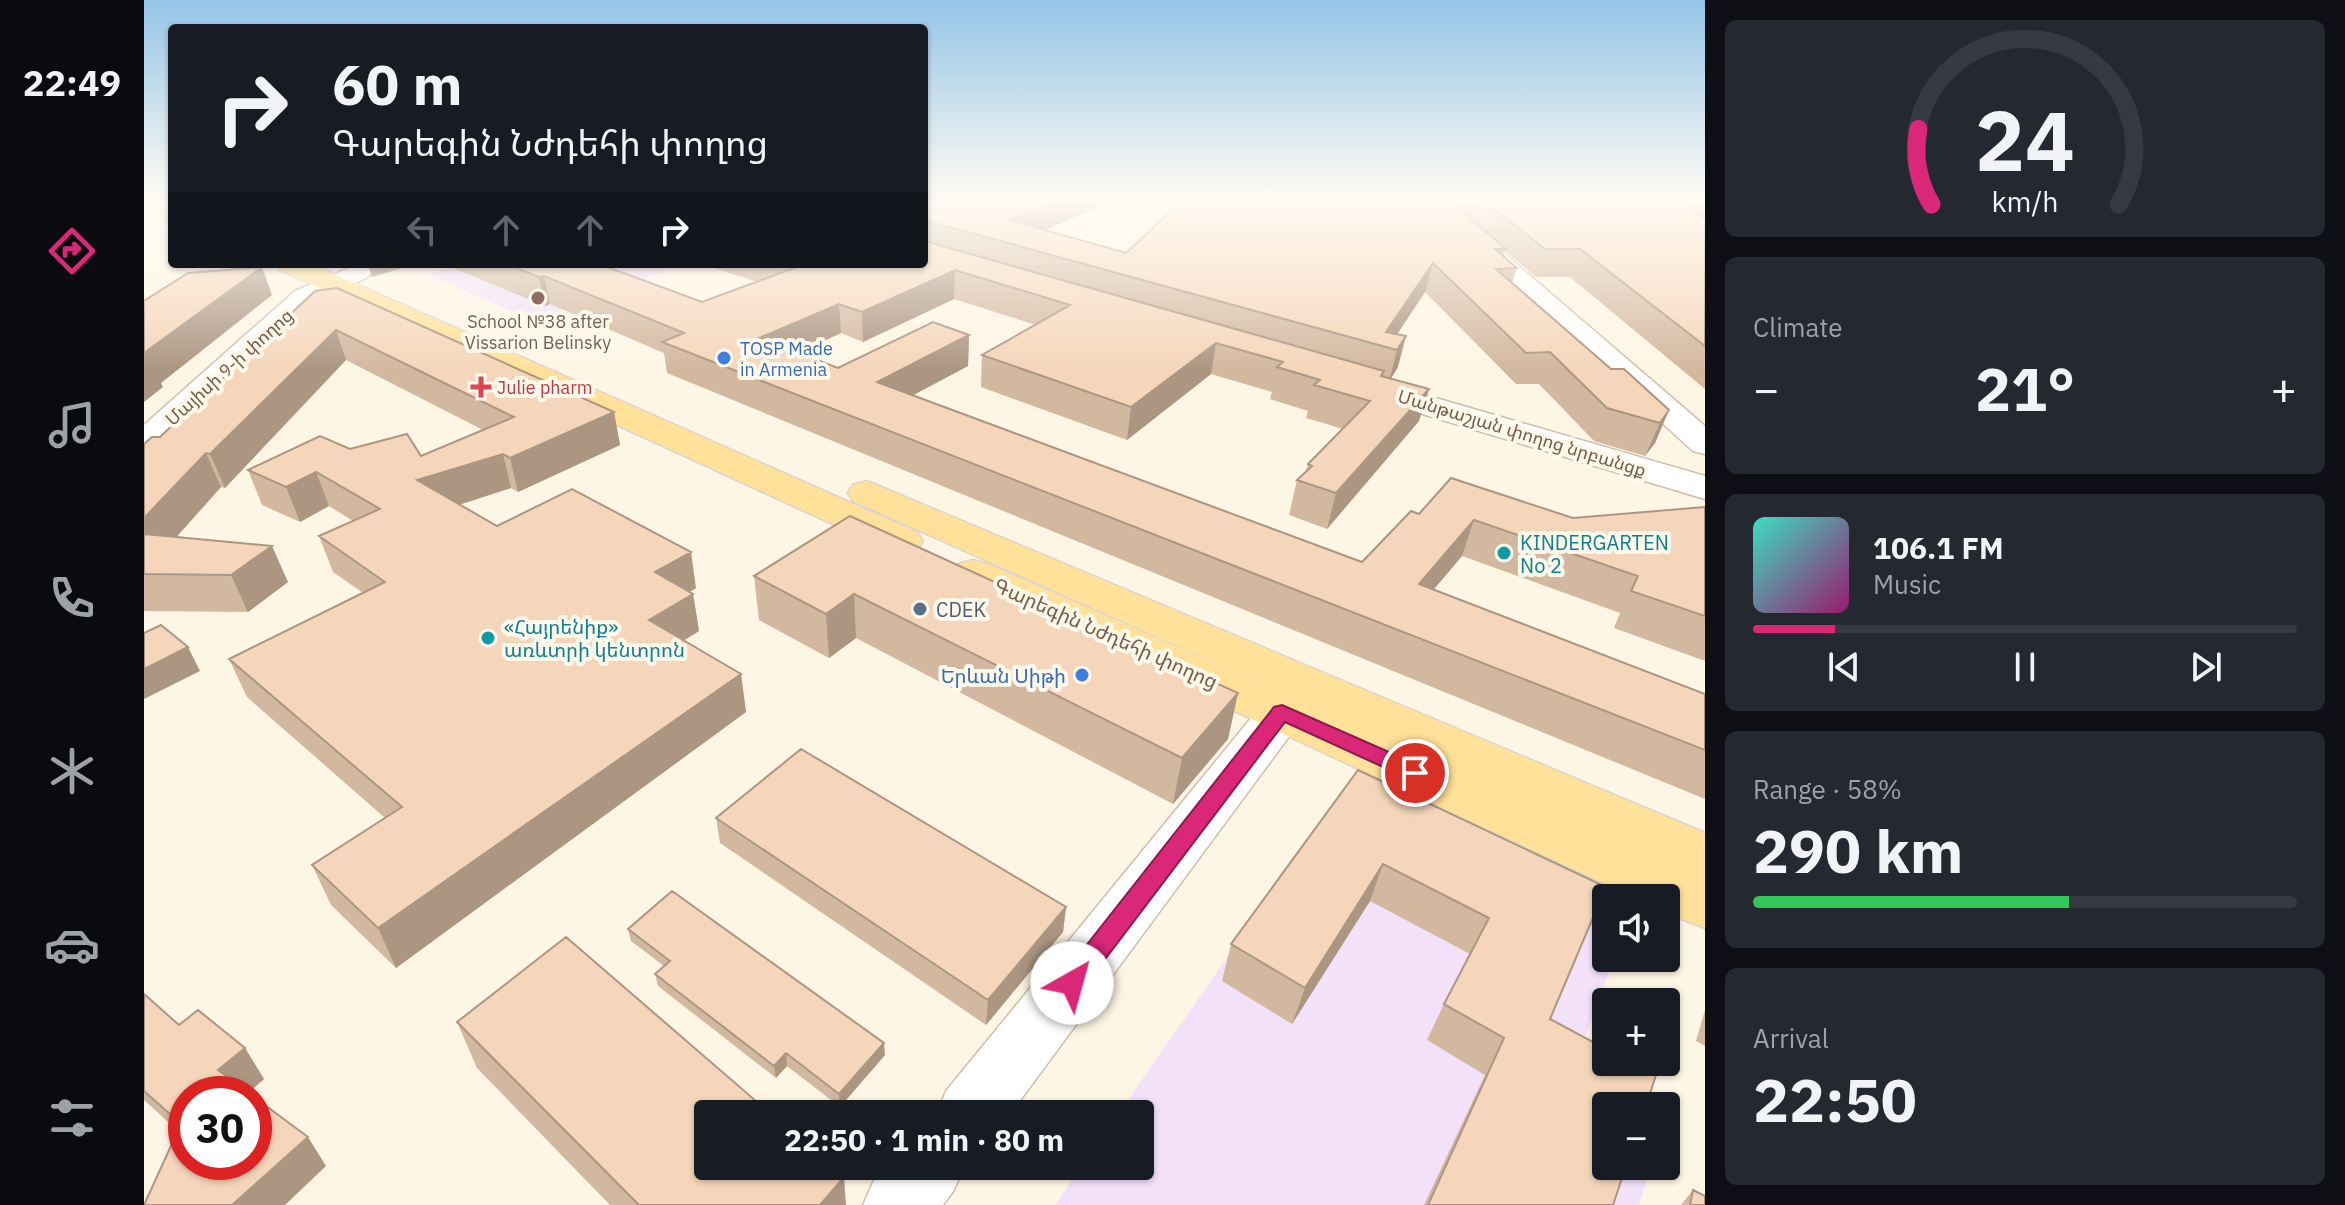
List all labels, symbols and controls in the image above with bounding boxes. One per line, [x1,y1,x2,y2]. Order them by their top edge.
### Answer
text: 60 m [332,48,462,120]
icon: right [200,56,304,160]
text: 22:49 [23,59,121,106]
text: 24 [1975,85,2075,193]
text: Գարեգին Նժդեհի փողոց [332,119,768,166]
text: km/h [1991,183,2059,220]
icon: left [400,208,444,252]
icon: ahead [484,208,528,252]
icon: ahead [568,208,612,252]
icon: right [652,208,696,252]
icon: directions [44,223,100,279]
marker: School №38 after Vissarion Belinsky [529,289,547,307]
street label: Մայիսի 9-ի փողոց [160,304,298,430]
place label: School №38 after Vissarion Belinsky [465,310,611,354]
text: Climate [1753,310,1843,344]
place label: TOSP Made in Armenia [740,337,833,381]
marker: TOSP Made in Armenia [715,349,733,367]
text: 21° [1975,349,2075,428]
text: − [1753,360,1779,417]
text: + [2271,360,2297,417]
place label: Julie pharm [497,376,593,399]
marker: Julie pharm [472,378,490,396]
street label: Մանթաշյան փողոց նրբանցք [1395,384,1649,482]
icon: music [44,397,100,453]
text: 106.1 FM [1873,528,2004,567]
place label: KINDERGARTEN No 2 [1520,529,1669,579]
marker: KINDERGARTEN No 2 [1495,544,1513,562]
text: Music [1873,567,1941,601]
icon: phone [44,570,100,626]
street label: Գարեգին Նժդեհի փողոց [990,571,1222,695]
place label: CDEK [936,596,986,623]
marker: CDEK [911,600,929,618]
place label: «Հայրենիք» առևտրի կենտրոն [504,613,685,663]
marker: «Հայրենիք» առևտրի կենտրոն [479,629,497,647]
icon: previous [1822,645,1866,689]
icon: pause [2003,645,2047,689]
icon: next [2184,645,2228,689]
place label: Երևան Սիթի [941,662,1066,689]
marker: Երևան Սիթի [1073,666,1091,684]
pin [1381,739,1449,807]
icon: climate [44,743,100,799]
icon: arrive [1393,751,1437,795]
text: Range · 58% [1753,772,1902,806]
text: 290 km [1753,811,1963,890]
map controls [1592,884,1680,1180]
button: sound [1592,884,1680,972]
icon: car [44,917,100,973]
position arrow [1030,941,1114,1025]
button: + [1592,988,1680,1076]
text: Arrival [1753,1021,1829,1055]
text: 22:50 [1753,1060,1917,1139]
speed limit sign: 30 [168,1076,272,1180]
icon: filters [44,1090,100,1146]
button: − [1592,1092,1680,1180]
text: 22:50 · 1 min · 80 m [784,1120,1064,1159]

